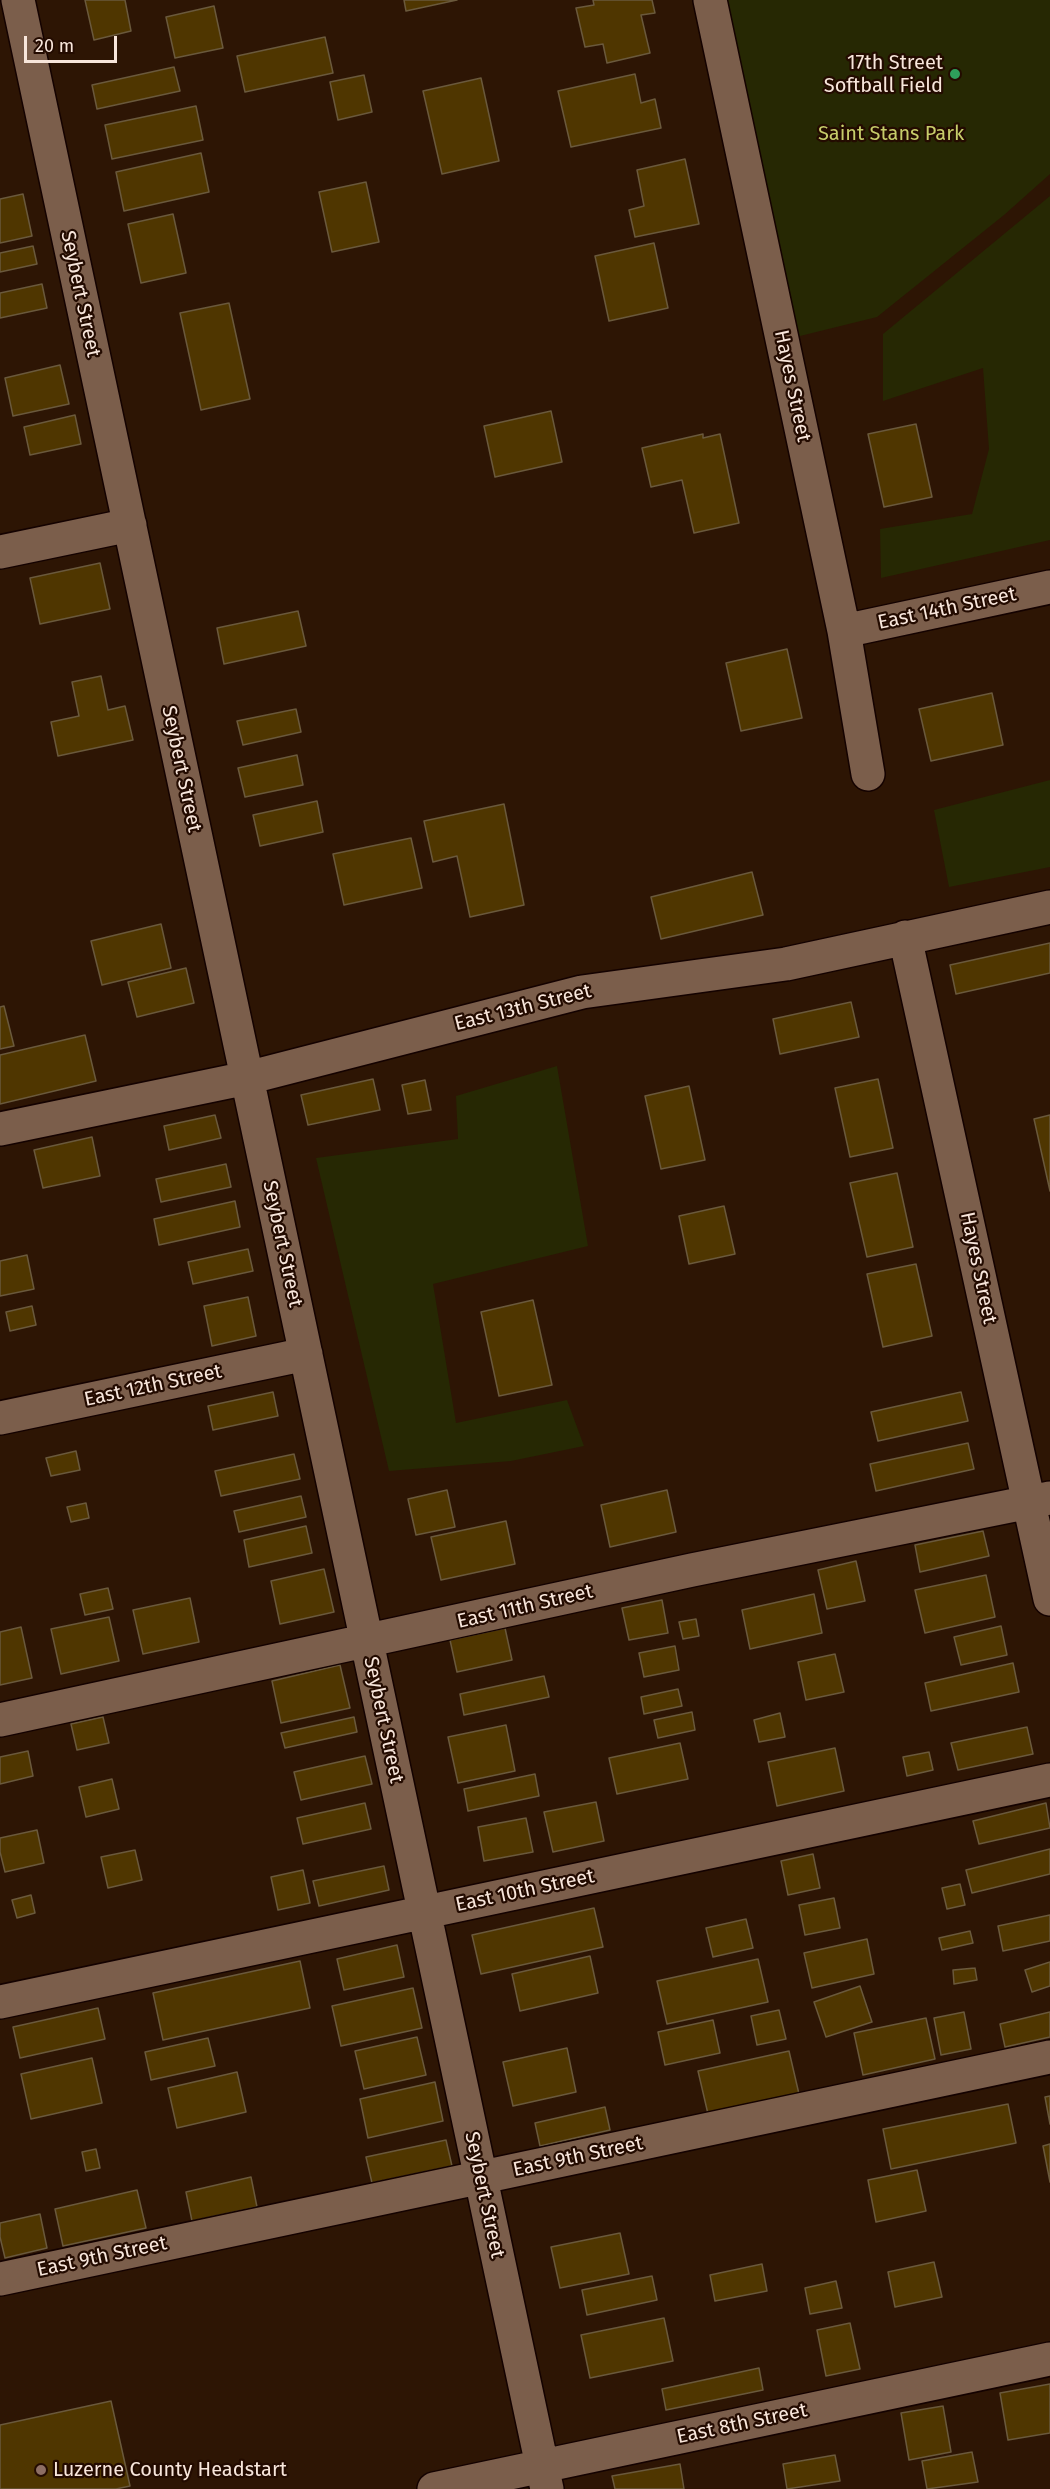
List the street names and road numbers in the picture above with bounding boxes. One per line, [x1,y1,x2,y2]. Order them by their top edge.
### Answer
street label: Seybert Street [55,228,105,360]
street label: Hayes Street [768,328,816,444]
street label: East 14th Street [876,583,1018,635]
street label: Seybert Street [156,703,206,835]
street label: East 13th Street [452,979,594,1037]
street label: Seybert Street [257,1178,307,1310]
street label: Hayes Street [954,1210,1002,1326]
street label: East 12th Street [82,1360,224,1412]
street label: East 11th Street [455,1580,595,1634]
street label: Seybert Street [358,1654,408,1786]
street label: East 10th Street [453,1865,597,1917]
street label: Seybert Street [459,2129,509,2261]
street label: East 9th Street [511,2132,645,2182]
street label: East 9th Street [35,2232,169,2282]
street label: East 8th Street [675,2398,809,2450]

